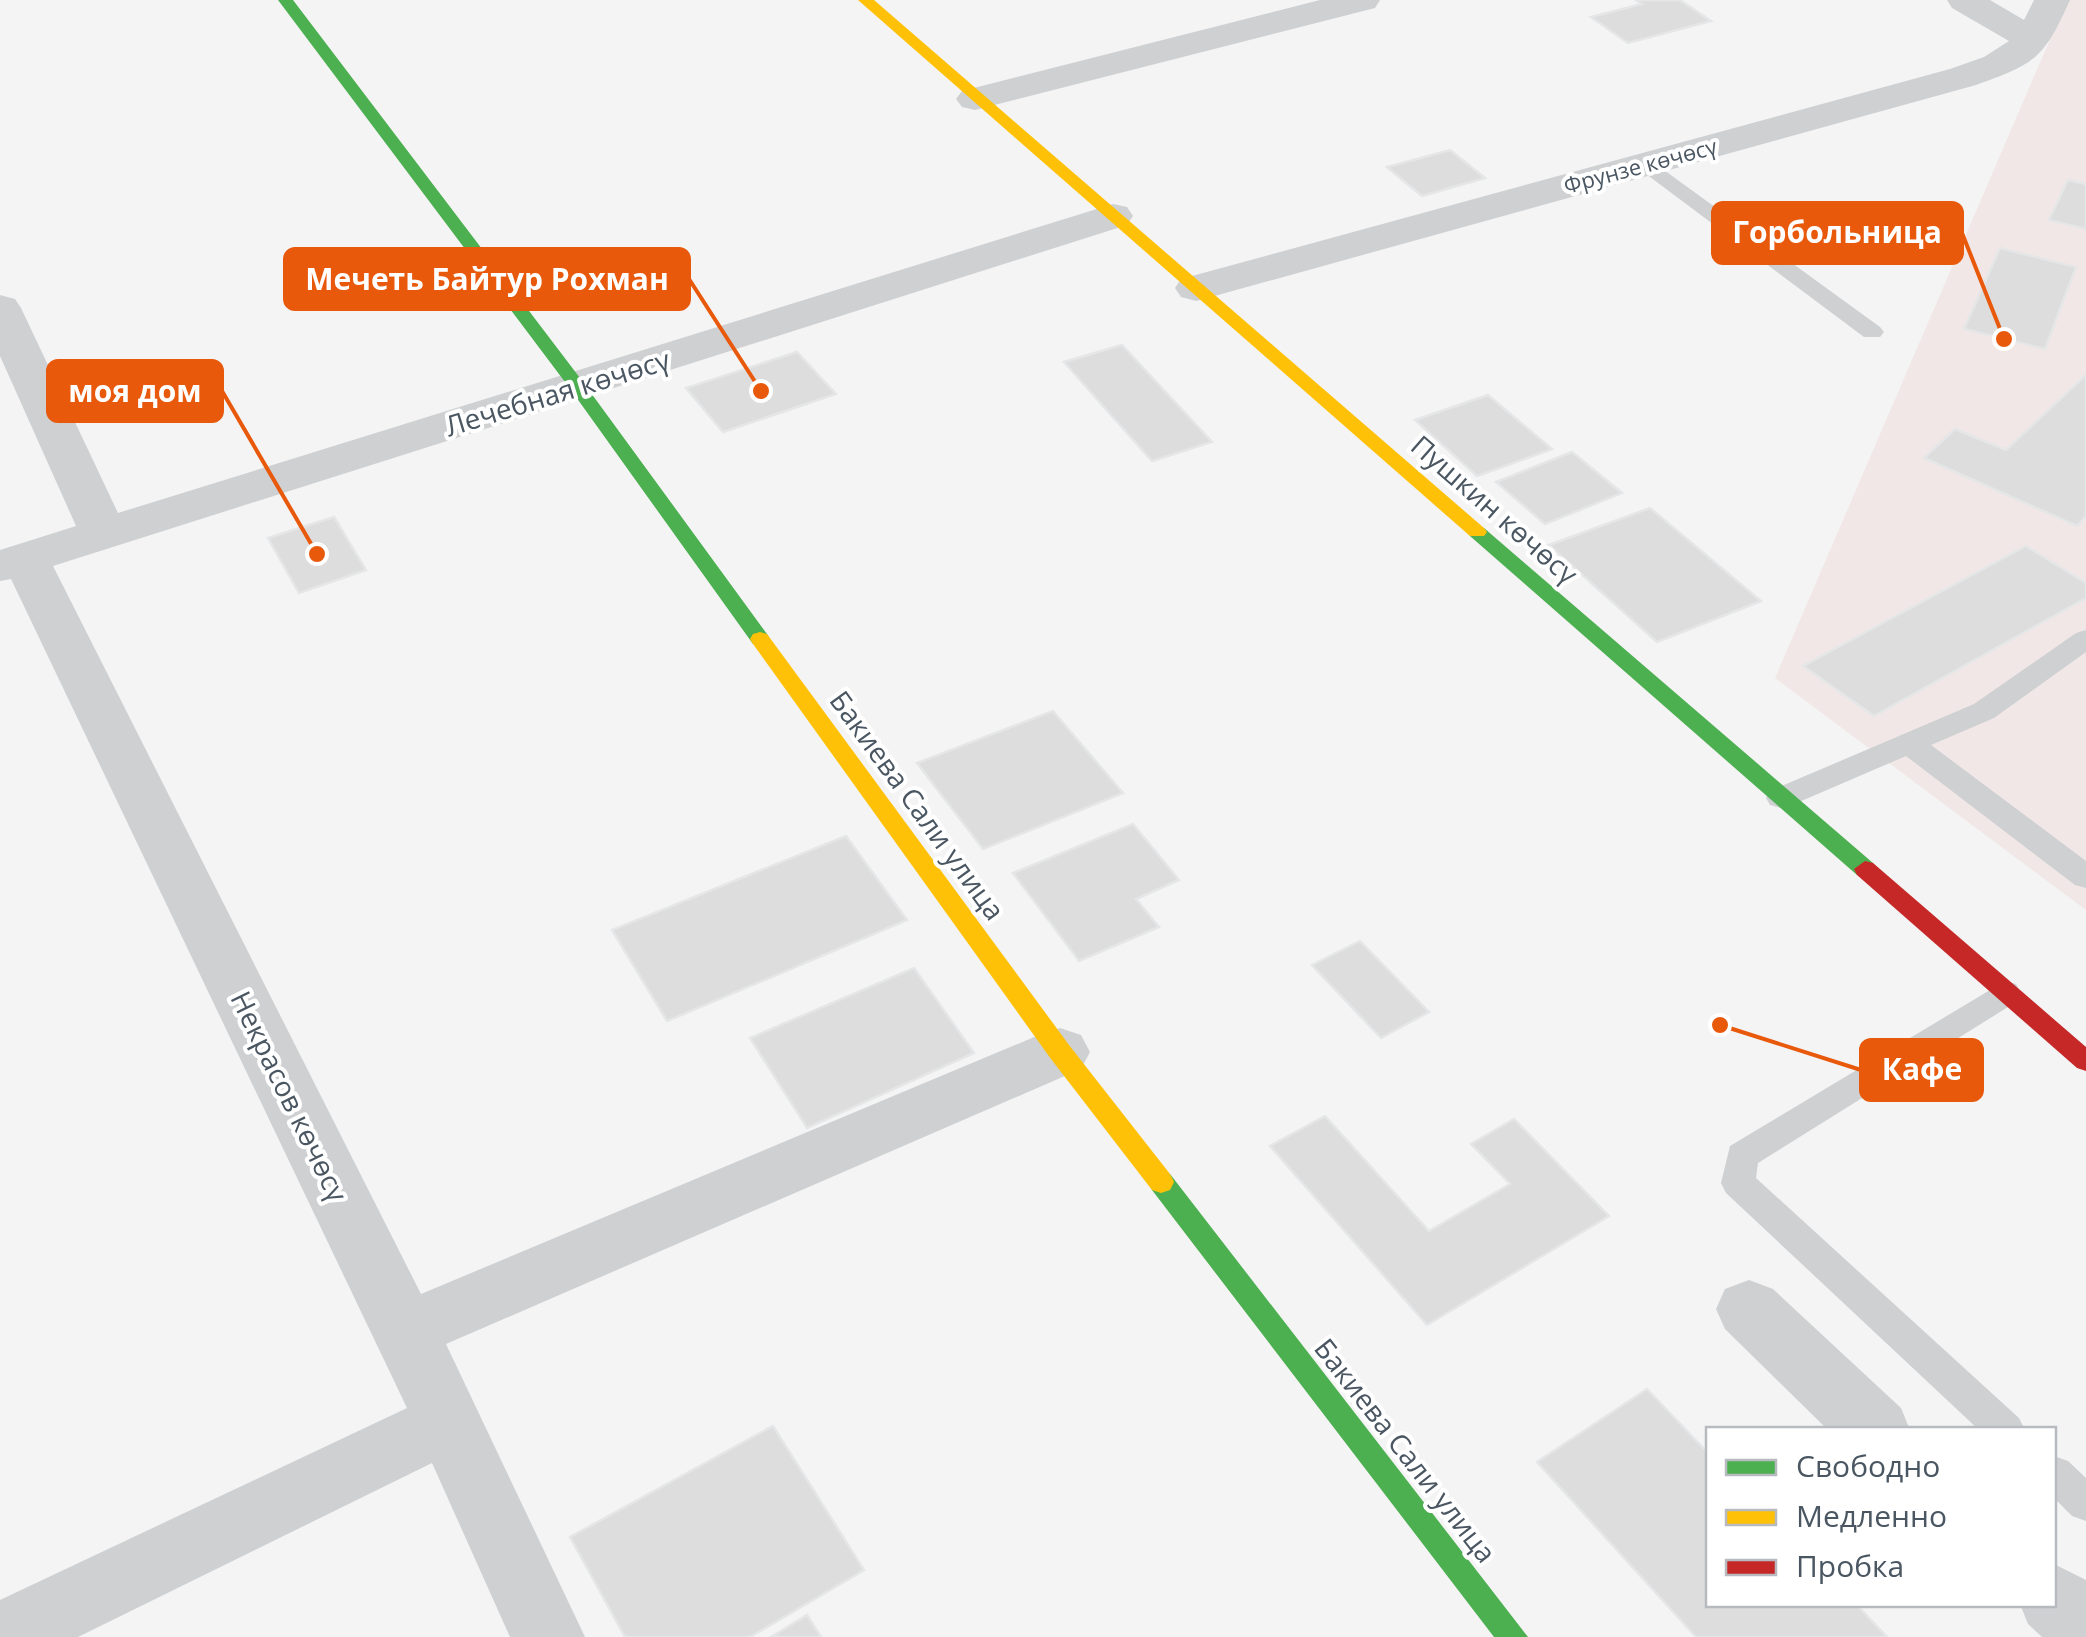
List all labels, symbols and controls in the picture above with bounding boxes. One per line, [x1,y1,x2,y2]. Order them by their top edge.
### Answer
street label: Фрунзе көчөсү [1560,130,1720,200]
callout: Горбольница [1713,203,1962,263]
text: Горбольница [1732,211,1942,252]
callout: Мечеть Байтур Рохман [285,249,689,309]
text: Мечеть Байтур Рохман [305,258,669,299]
street label: Лечебная көчөсү [440,340,674,444]
callout: моя дом [48,361,222,421]
text: моя дом [68,370,202,411]
street label: Пушкин көчөсү [1404,426,1586,592]
street label: Бакиева Сали улица [822,683,1014,927]
street label: Некрасов көчөсү [223,984,357,1208]
callout: Кафе [1861,1040,1982,1100]
text: Кафе [1882,1048,1962,1089]
street label: Бакиева Сали улица [1306,1330,1506,1570]
legend [1706,1427,2056,1607]
text: Свободно [1796,1445,1940,1486]
text: Медленно [1796,1495,1947,1536]
text: Пробка [1796,1545,1904,1586]

